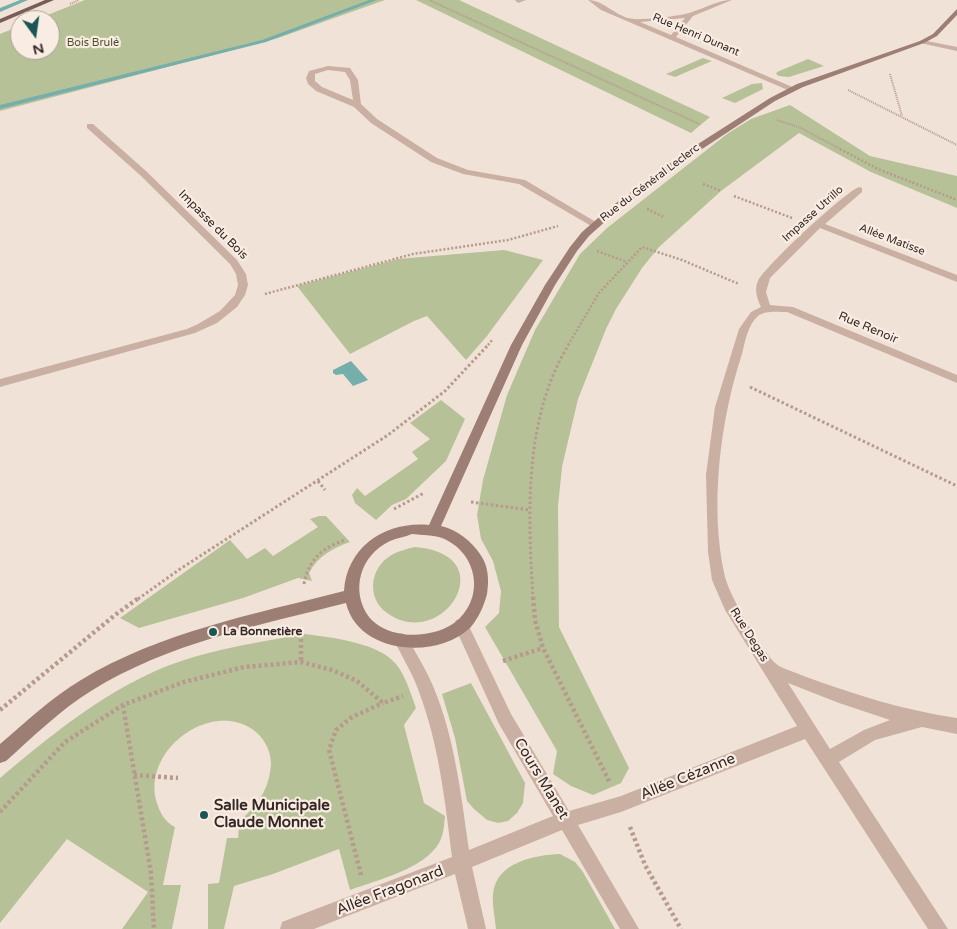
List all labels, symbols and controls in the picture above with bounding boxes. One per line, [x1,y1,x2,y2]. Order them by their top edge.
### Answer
north arrow [10,10,60,60]
street label: Rue Henri Dunant [651,11,741,59]
park label: Bois Brulé [67,36,119,50]
text: N [31,39,46,59]
street label: Rue du Général Leclerc [598,141,702,225]
street label: Impasse Utrillo [780,183,846,245]
street label: Impasse du Bois [175,187,251,263]
street label: Allée Matisse [857,221,927,259]
street label: Rue Renoir [836,309,900,347]
street label: Rue Degas [727,605,771,665]
place label: La Bonnetière [223,625,302,639]
marker: La Bonnetière [207,626,219,638]
street label: Cours Manet [510,735,572,823]
street label: Allée Cézanne [638,750,738,804]
place label: Salle Municipale Claude Monnet [214,797,330,832]
marker: Salle Municipale Claude Monnet [198,809,210,821]
street label: Allée Fragonard [334,862,446,920]

